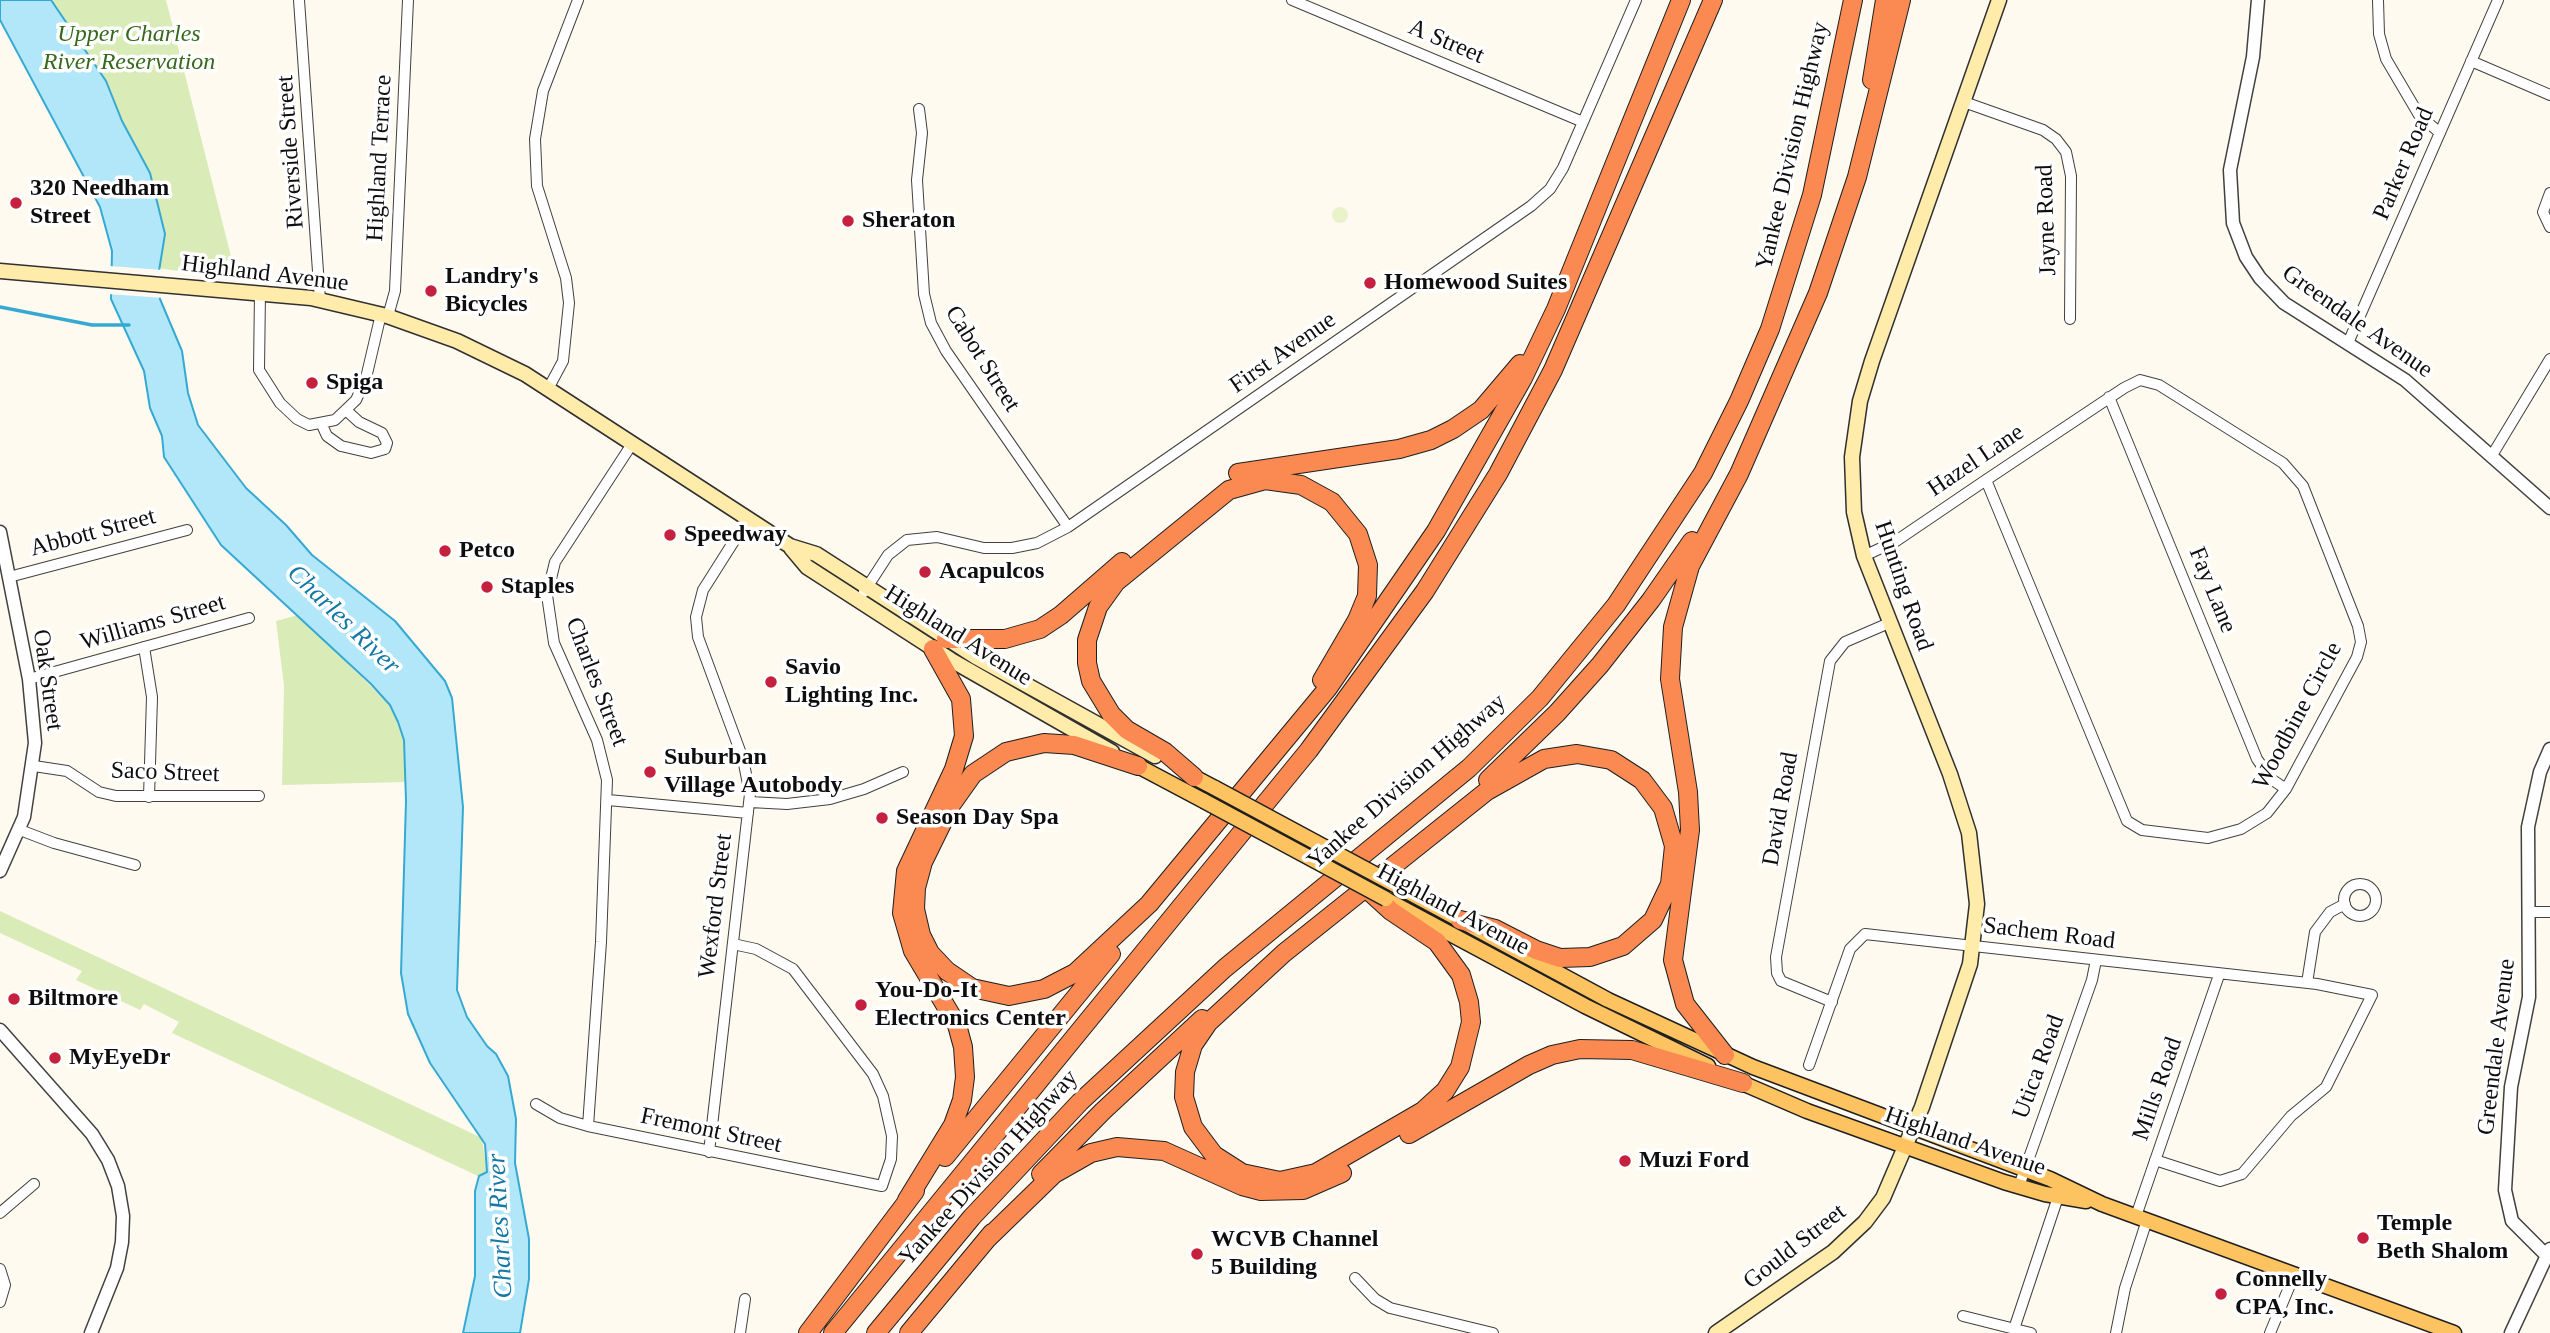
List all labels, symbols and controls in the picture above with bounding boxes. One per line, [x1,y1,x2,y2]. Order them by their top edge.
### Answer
street label: A Street [1404,13,1488,71]
street label: Yankee Division Highway [1750,19,1836,273]
park label: Upper Charles River Reservation [43,21,215,77]
street label: Riverside Street [271,74,311,230]
street label: Highland Terrace [361,74,399,242]
street label: Parker Road [2367,103,2441,225]
street label: Jayne Road [2031,164,2063,276]
place label: 320 Needham Street [30,175,169,231]
marker: 320 Needham Street [8,195,24,211]
place label: Sheraton [862,207,955,235]
marker: Sheraton [840,213,856,229]
street label: Highland Avenue [180,249,350,299]
street label: Greendale Avenue [2276,259,2438,385]
place label: Landry's Bicycles [445,263,538,319]
place label: Homewood Suites [1384,269,1567,297]
marker: Homewood Suites [1362,275,1378,291]
marker: Landry's Bicycles [423,283,439,299]
street label: Cabot Street [938,301,1026,417]
street label: First Avenue [1224,306,1342,400]
place label: Spiga [326,369,383,397]
marker: Spiga [304,375,320,391]
street label: Hazel Lane [1922,418,2030,504]
street label: Abbott Street [27,502,159,564]
street label: Hunting Road [1867,517,1939,655]
place label: Speedway [684,521,787,549]
marker: Speedway [662,527,678,543]
place label: Petco [459,537,515,565]
marker: Petco [437,543,453,559]
street label: Fay Lane [2182,543,2242,637]
water label: Charles River [280,558,406,682]
place label: Acapulcos [939,558,1044,586]
marker: Acapulcos [917,564,933,580]
place label: Staples [501,573,574,601]
marker: Staples [479,579,495,595]
street label: Highland Avenue [879,579,1037,693]
street label: Williams Street [77,589,229,657]
street label: Charles Street [558,614,634,750]
street label: Oak Street [26,628,68,732]
street label: Woodbine Circle [2247,637,2349,795]
place label: Savio Lighting Inc. [785,654,918,710]
marker: Savio Lighting Inc. [763,674,779,690]
street label: Yankee Division Highway [1302,688,1512,876]
place label: Suburban Village Autobody [664,744,842,800]
street label: David Road [1757,750,1805,868]
street label: Saco Street [110,757,220,789]
marker: Suburban Village Autobody [642,764,658,780]
place label: Season Day Spa [896,804,1059,832]
marker: Season Day Spa [874,810,890,826]
street label: Wexford Street [693,832,739,980]
street label: Highland Avenue [1372,858,1534,962]
street label: Sachem Road [1981,912,2117,956]
street label: Greendale Avenue [2472,957,2522,1137]
place label: You-Do-It Electronics Center [875,977,1066,1033]
place label: Biltmore [28,985,118,1013]
marker: Biltmore [6,991,22,1007]
marker: You-Do-It Electronics Center [853,997,869,1013]
street label: Utica Road [2007,1011,2071,1123]
street label: Mills Road [2127,1034,2189,1144]
place label: MyEyeDr [69,1044,170,1072]
marker: MyEyeDr [47,1050,63,1066]
street label: Yankee Division Highway [893,1064,1085,1272]
street label: Highland Avenue [1881,1101,2049,1183]
street label: Fremont Street [638,1102,784,1160]
place label: Muzi Ford [1639,1147,1749,1175]
water label: Charles River [482,1153,520,1299]
marker: Muzi Ford [1617,1153,1633,1169]
street label: Gould Street [1738,1198,1852,1296]
place label: Temple Beth Shalom [2377,1210,2508,1266]
place label: WCVB Channel 5 Building [1211,1226,1378,1282]
marker: Temple Beth Shalom [2355,1230,2371,1246]
marker: WCVB Channel 5 Building [1189,1246,1205,1262]
place label: Connelly CPA, Inc. [2235,1266,2334,1322]
marker: Connelly CPA, Inc. [2213,1286,2229,1302]

